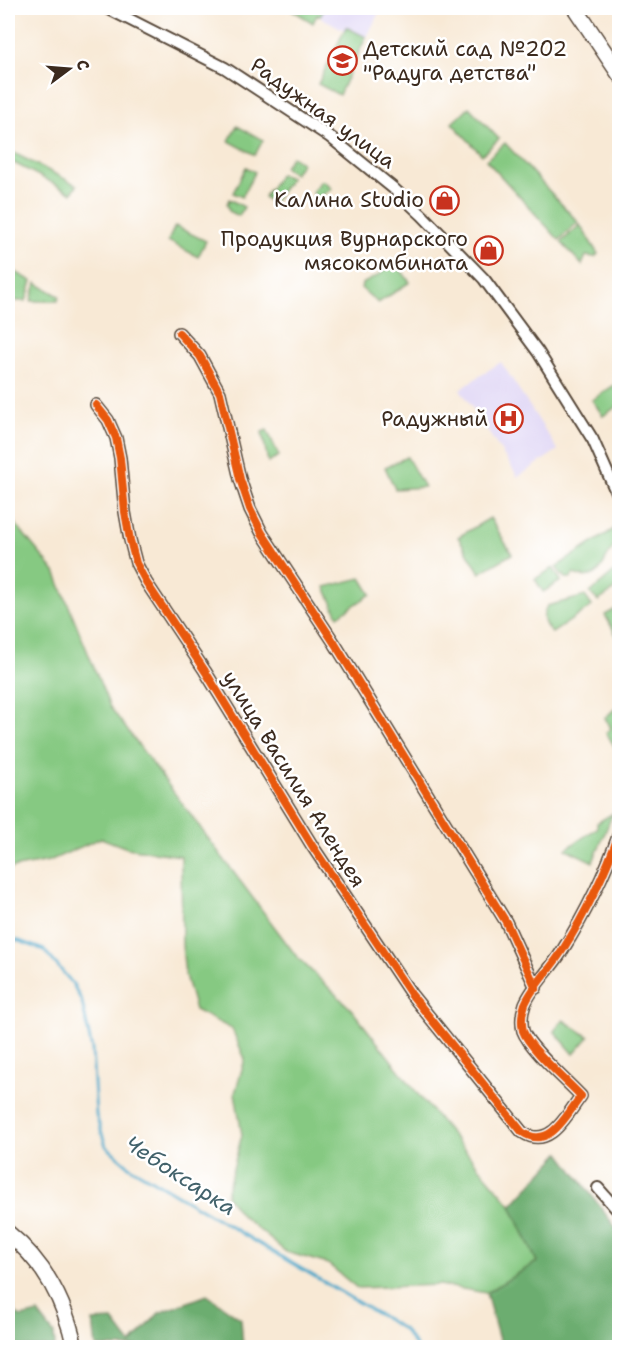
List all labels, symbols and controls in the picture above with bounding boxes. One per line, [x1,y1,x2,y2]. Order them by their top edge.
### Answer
place label: Детский сад №202 "Радуга детства" [363,35,567,87]
north arrow [39,39,99,99]
school or university icon: Детский сад №202 "Радуга детства" [326,45,358,77]
street label: Радужная улица [245,51,401,175]
text: С [71,57,94,73]
shop icon: КаЛина Studio [429,184,461,216]
place label: КаЛина Studio [274,186,424,214]
place label: Продукция Вурнарского мясокомбината [221,225,468,277]
shop icon: Продукция Вурнарского мясокомбината [473,235,505,267]
hospital icon: Радужный [493,403,525,435]
place label: Радужный [381,405,488,433]
street label: улица Василия Алендея [216,665,372,893]
water label: Чебоксарка [120,1129,242,1222]

